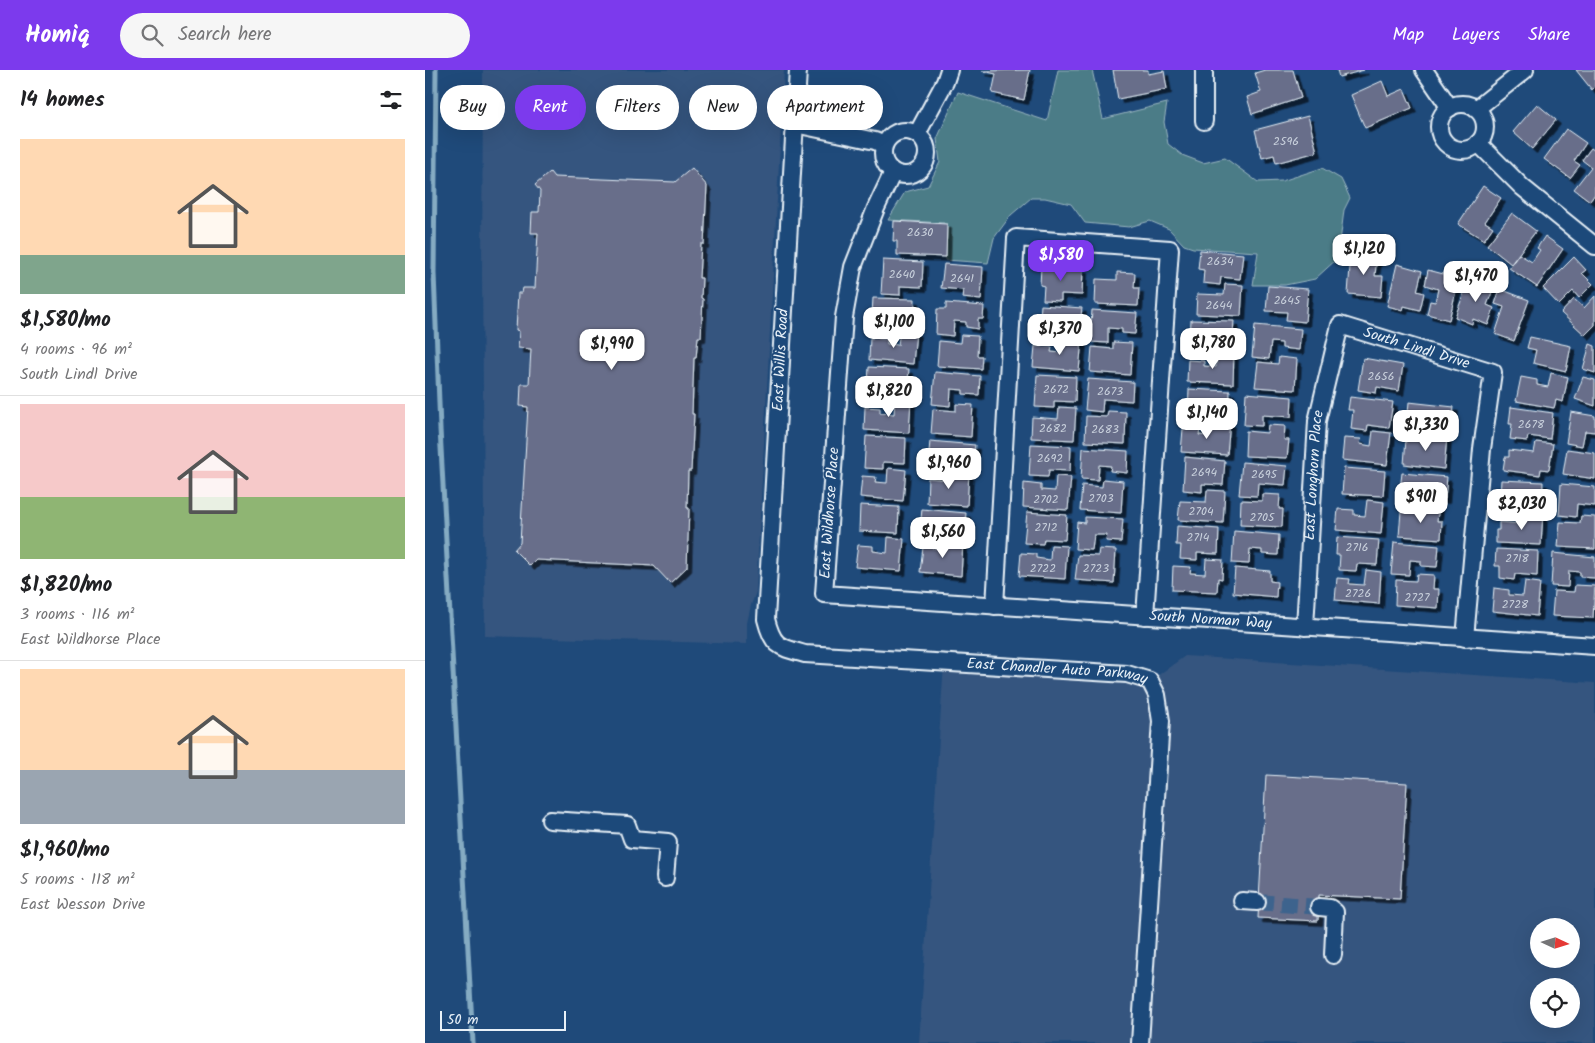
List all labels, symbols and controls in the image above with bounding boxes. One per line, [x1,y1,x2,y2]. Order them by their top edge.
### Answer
search box [120,13,470,58]
text: Homiq [25,16,90,55]
text: Search here [178,20,272,50]
icon: search [138,21,166,49]
text: Map [1393,21,1424,50]
text: Layers [1452,21,1500,50]
text: Share [1528,21,1570,50]
text: 14 homes [20,84,105,117]
chip: Buy [440,85,505,130]
chip: Rent [515,85,586,130]
chip: Filters [596,85,679,130]
chip: New [689,85,757,130]
chip: Apartment [767,85,883,130]
icon: filters [377,86,405,114]
house number: 2596 [1273,132,1299,151]
icon: home [168,171,258,261]
house number: 2630 [907,223,933,242]
pin: $1,120 [1323,234,1405,276]
text: $1,120 [1344,237,1384,262]
pin: $1,580 [1020,240,1102,282]
text: $1,580 [1039,243,1083,268]
house number: 2634 [1206,252,1234,271]
pin: $1,470 [1435,260,1517,303]
text: $1,470 [1455,264,1497,289]
house number: 2640 [889,265,915,284]
house number: 2641 [950,269,974,288]
house number: 2645 [1274,291,1302,310]
house number: 2644 [1206,296,1233,315]
text: $1,580/mo [20,304,111,337]
pin: $1,100 [853,306,935,349]
street label: East Willis Road [766,308,796,412]
text: $1,100 [874,310,914,335]
pin: $1,370 [1019,314,1101,356]
text: $1,370 [1038,317,1082,342]
street label: South Lindl Drive [1360,321,1473,376]
pin: $1,990 [571,328,653,371]
pin: $1,780 [1172,328,1254,370]
text: $1,780 [1191,331,1235,356]
text: $1,990 [591,332,633,357]
text: 4 rooms · 96 m² [20,337,132,362]
text: South Lindl Drive [20,362,137,387]
house number: 2656 [1368,367,1394,386]
pin: $1,820 [848,376,930,418]
text: $1,820 [866,379,912,404]
house number: 2672 [1043,380,1069,399]
house number: 2673 [1097,382,1123,401]
pin: $1,140 [1166,398,1248,440]
text: $1,140 [1187,401,1227,426]
street label: East Longhorn Place [1298,407,1331,541]
pin: $1,330 [1385,410,1467,452]
text: $1,330 [1404,413,1448,438]
house number: 2678 [1518,415,1545,434]
house number: 2682 [1039,419,1067,438]
house number: 2683 [1091,420,1119,439]
icon: home [168,437,258,527]
street label: East Wildhorse Place [813,446,847,580]
pin: $1,960 [908,448,990,490]
house number: 2692 [1037,449,1063,468]
text: $1,960 [927,451,971,476]
house number: 2694 [1191,463,1217,482]
house number: 2695 [1251,465,1279,484]
pin: $901 [1391,482,1451,524]
text: $901 [1406,485,1436,510]
pin: $2,030 [1481,488,1563,531]
house number: 2703 [1088,489,1114,508]
house number: 2702 [1033,490,1059,509]
text: $2,030 [1498,492,1546,517]
house number: 2704 [1188,502,1214,521]
house number: 2705 [1250,508,1276,527]
pin: $1,560 [902,516,984,559]
house number: 2712 [1034,518,1058,537]
text: $1,560 [921,520,965,545]
house number: 2714 [1187,528,1210,547]
house number: 2716 [1346,538,1368,557]
house number: 2718 [1505,549,1530,568]
house number: 2722 [1030,559,1056,578]
house number: 2723 [1083,559,1109,578]
text: $1,820/mo [20,569,112,602]
house number: 2726 [1345,584,1371,603]
house number: 2727 [1404,588,1430,607]
house number: 2728 [1502,595,1529,614]
text: 3 rooms · 116 m² [20,602,135,627]
street label: South Norman Way [1148,604,1273,636]
text: East Wildhorse Place [20,627,161,652]
street label: East Chandler Auto Parkway [966,652,1151,692]
icon: home [168,702,258,792]
text: $1,960/mo [20,834,110,867]
text: 5 rooms · 118 m² [20,867,135,892]
text: East Wesson Drive [20,892,145,917]
north arrow [1530,918,1580,968]
map controls [1530,918,1580,1028]
button: locate [1530,978,1580,1028]
scale bar [440,1008,566,1031]
text: 50 m [447,1009,478,1031]

